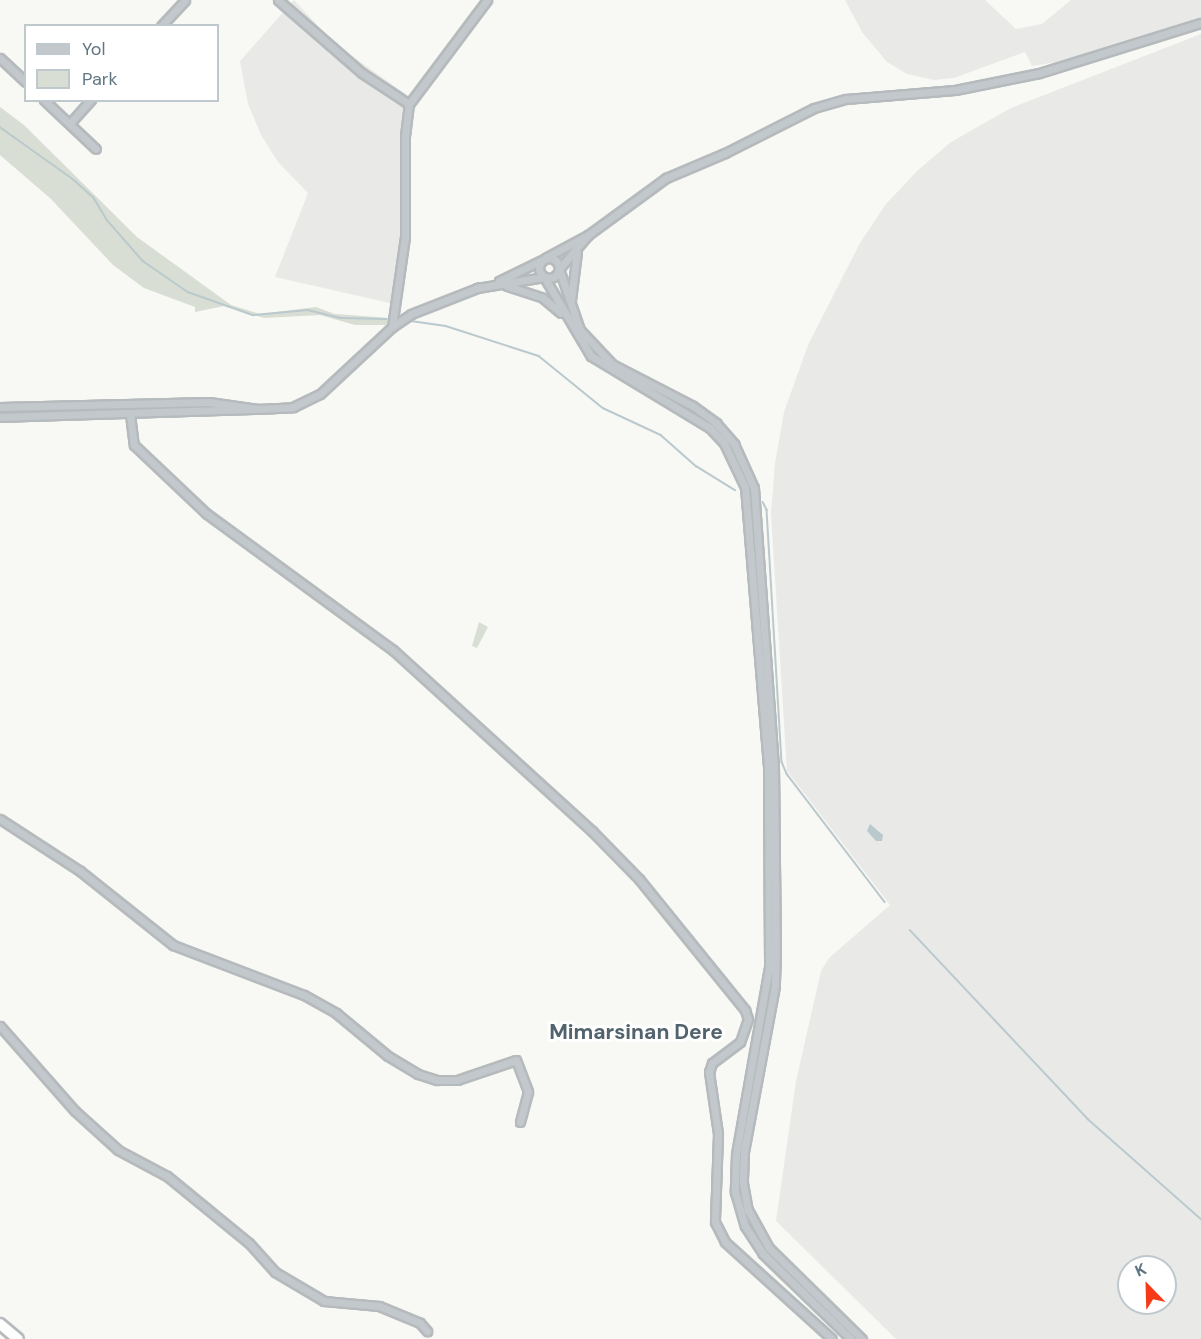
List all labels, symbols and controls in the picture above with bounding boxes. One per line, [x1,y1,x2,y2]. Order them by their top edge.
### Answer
legend [24,24,219,102]
text: Yol [82,37,106,61]
text: Park [82,67,118,91]
district label: Mimarsinan Dere [549,1019,723,1045]
north arrow [1117,1255,1177,1315]
text: K [1132,1258,1149,1282]

